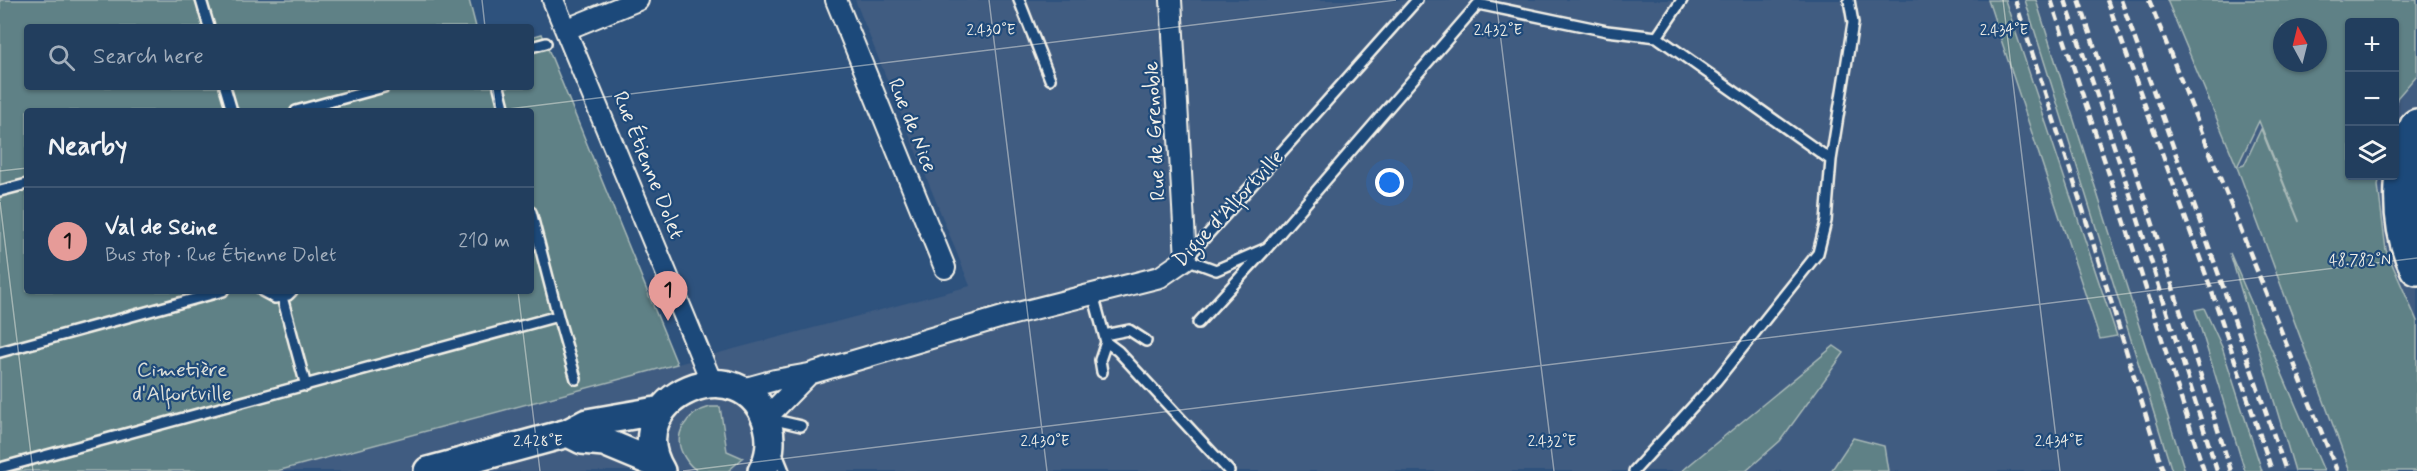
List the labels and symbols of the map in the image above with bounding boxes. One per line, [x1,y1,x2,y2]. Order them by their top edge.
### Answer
north arrow [2273,18,2327,72]
text: 2.430°E [967,21,1016,41]
text: 2.432°E [1474,21,1523,41]
text: 2.434°E [1980,21,2029,41]
street label: Rue de Grenoble [1137,60,1173,202]
street label: Rue de Nice [881,74,944,177]
street label: Rue Étienne Dolet [606,87,691,244]
street label: Digue d'Alfortville [1167,144,1292,275]
your location [1375,168,1404,197]
text: 48.782°N [2329,251,2391,271]
pin: 1 [648,272,688,321]
park label: Cimetière d'Alfortville [132,356,232,410]
text: 2.428°E [513,432,563,452]
text: 2.430°E [1021,432,1070,452]
text: 2.432°E [1528,432,1577,452]
text: 2.434°E [2035,432,2084,452]

